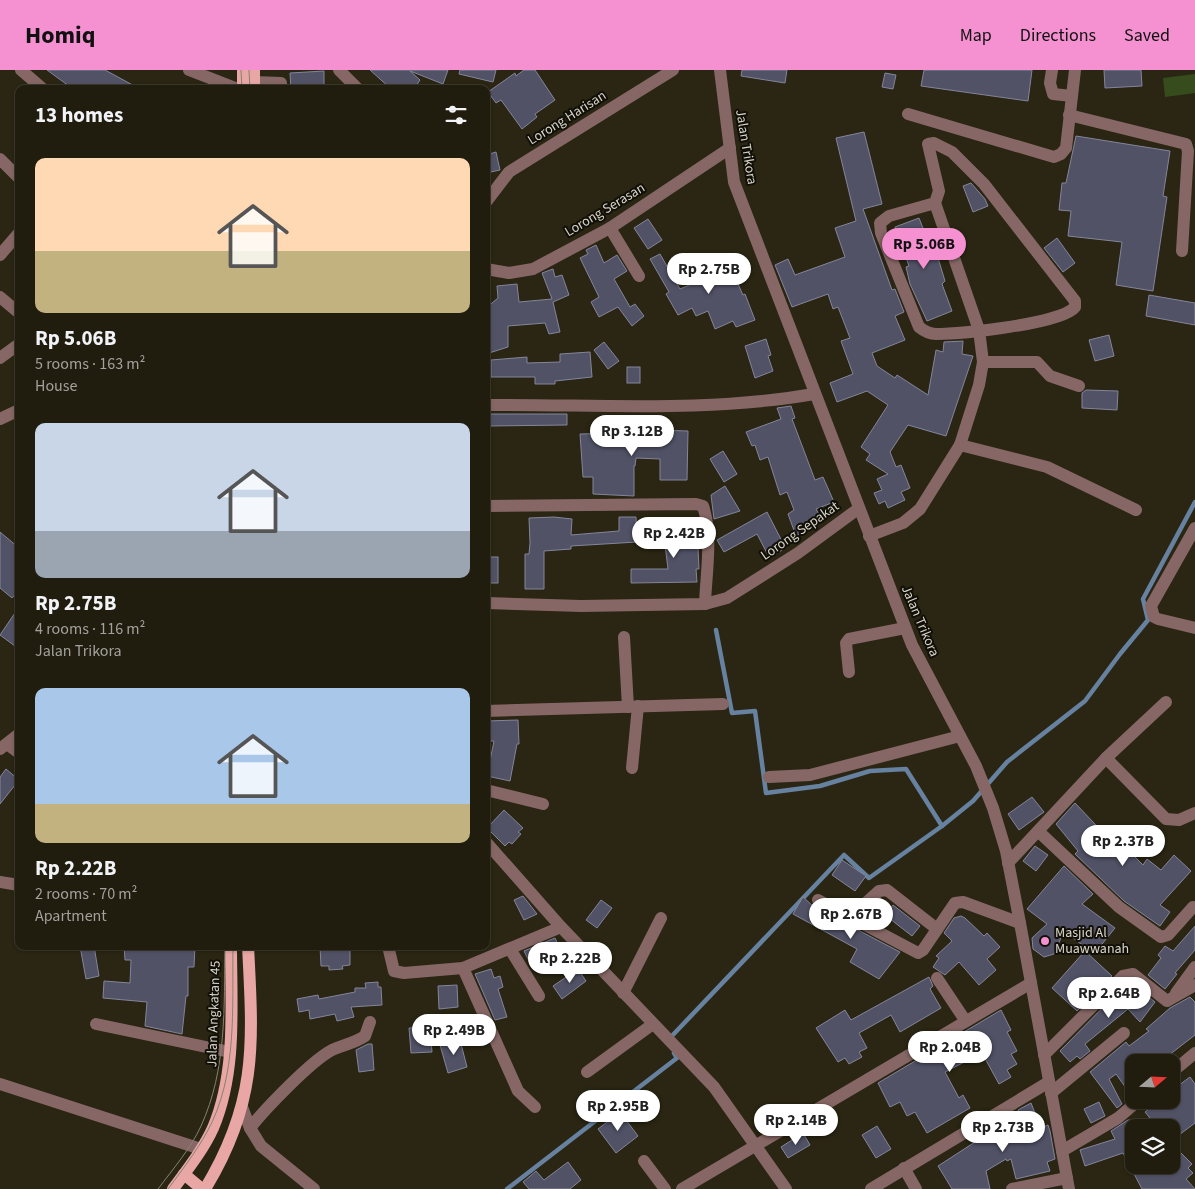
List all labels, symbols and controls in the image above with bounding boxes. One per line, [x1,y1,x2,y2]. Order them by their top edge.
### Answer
text: Homiq [25,18,95,53]
text: Map [960,23,992,48]
text: Directions [1020,23,1096,48]
text: Saved [1124,23,1170,48]
street label: Lorong Harisan [524,86,610,150]
text: 13 homes [35,100,123,130]
icon: filters [442,101,470,129]
street label: Jalan Trikora [730,108,762,186]
street label: Lorong Serasan [561,178,649,242]
icon: home [208,191,298,281]
pin: Rp 5.06B [872,228,976,270]
text: Rp 5.06B [893,233,955,255]
pin: Rp 2.75B [657,252,761,295]
text: Rp 2.75B [678,258,740,280]
text: Rp 5.06B [35,323,116,353]
text: 5 rooms · 163 m² [35,353,145,375]
text: House [35,375,77,397]
pin: Rp 3.12B [580,414,684,457]
text: Rp 3.12B [601,420,663,442]
icon: home [208,456,298,546]
street label: Lorong Sepakat [757,496,843,565]
pin: Rp 2.42B [622,516,726,559]
text: Rp 2.42B [643,522,705,544]
street label: Jalan Trikora [896,582,944,660]
text: Rp 2.75B [35,588,116,618]
text: 4 rooms · 116 m² [35,618,145,640]
text: Jalan Trikora [35,640,122,662]
icon: home [208,721,298,811]
pin: Rp 2.37B [1071,824,1175,867]
text: Rp 2.37B [1092,830,1154,852]
text: Rp 2.22B [35,853,116,883]
text: 2 rooms · 70 m² [35,883,137,905]
pin: Rp 2.67B [799,898,903,940]
text: Rp 2.67B [820,903,882,925]
text: Apartment [35,905,107,927]
place label: Masjid Al Muawwanah [1055,923,1129,959]
marker: Masjid Al Muawwanah [1039,935,1051,947]
pin: Rp 2.22B [518,942,622,984]
text: Rp 2.22B [539,947,601,969]
street label: Jalan Angkatan 45 [202,960,226,1068]
pin: Rp 2.64B [1057,976,1161,1019]
text: Rp 2.64B [1078,982,1140,1004]
pin: Rp 2.49B [402,1014,506,1056]
text: Rp 2.49B [423,1019,485,1041]
pin: Rp 2.04B [898,1030,1002,1073]
text: Rp 2.04B [919,1036,981,1058]
north arrow [1125,1054,1180,1109]
map controls [1125,1054,1180,1174]
pin: Rp 2.95B [566,1090,670,1132]
text: Rp 2.95B [587,1095,649,1117]
pin: Rp 2.14B [744,1104,848,1146]
text: Rp 2.14B [765,1109,827,1131]
pin: Rp 2.73B [951,1110,1055,1153]
text: Rp 2.73B [972,1116,1034,1138]
button: layers [1125,1119,1180,1174]

